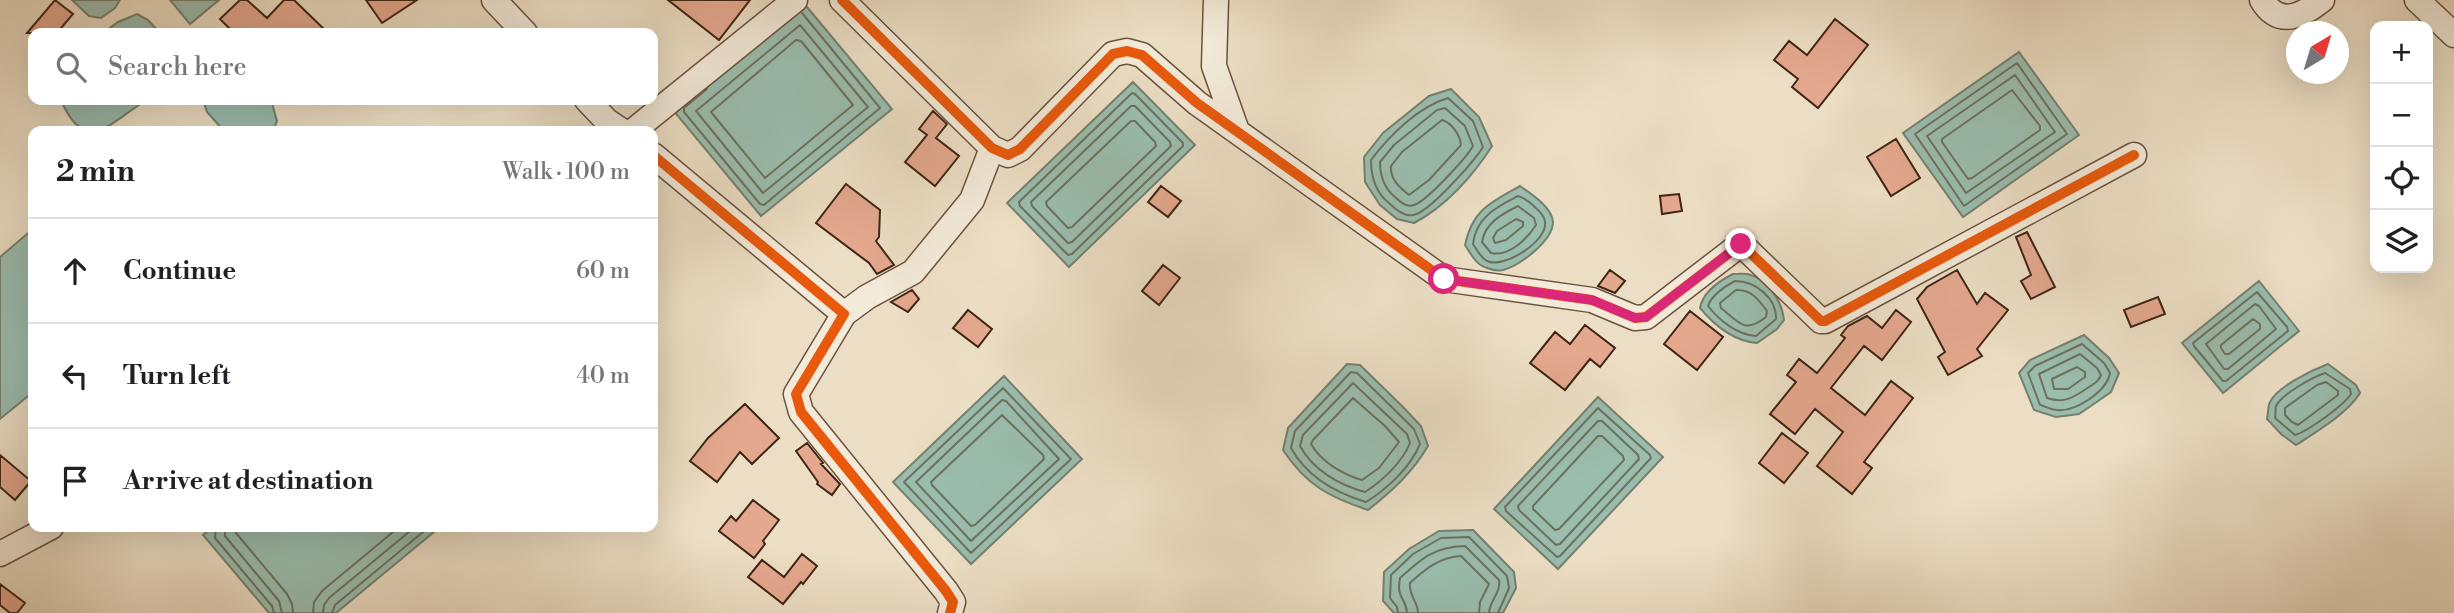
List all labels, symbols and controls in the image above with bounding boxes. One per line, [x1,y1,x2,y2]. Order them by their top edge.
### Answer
north arrow [2286,21,2349,84]
map controls [2370,21,2433,273]
button: + [2370,21,2433,84]
search box [28,28,658,105]
icon: search [52,48,90,86]
text: Search here [108,51,247,83]
button: − [2370,84,2433,147]
button: locate [2370,147,2433,210]
text: 2 min [56,153,135,191]
text: Walk · 100 m [502,158,630,186]
button: layers [2370,210,2433,273]
route end [1725,228,1756,259]
icon: ahead [56,252,94,290]
text: Continue [123,255,236,287]
text: 60 m [576,257,630,285]
route start [1428,263,1459,294]
icon: left [56,357,94,395]
text: Turn left [123,360,231,392]
text: 40 m [576,362,630,390]
icon: arrive [56,462,94,500]
text: Arrive at destination [123,465,373,497]

